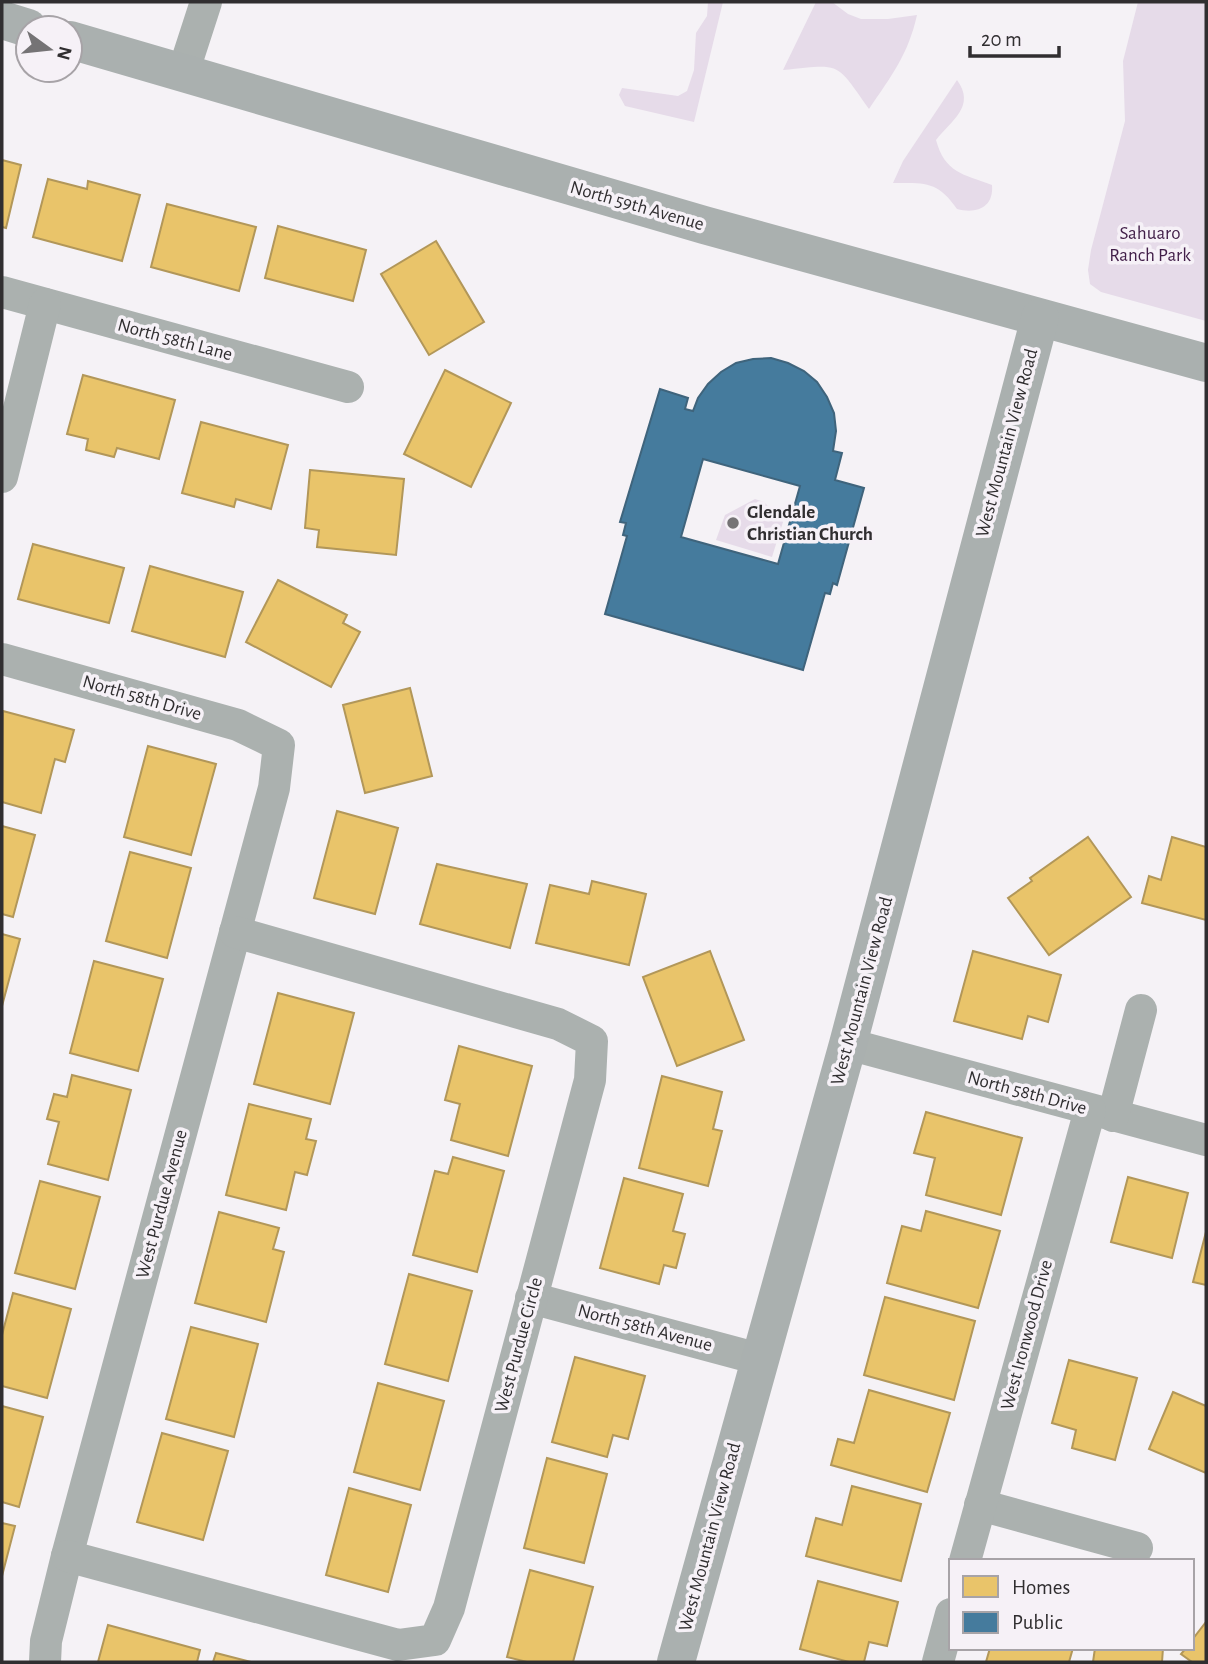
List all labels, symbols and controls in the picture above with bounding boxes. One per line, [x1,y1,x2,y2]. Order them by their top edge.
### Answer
north arrow [14,14,84,84]
scale bar [970,14,1059,58]
text: 20 m [981,29,1022,50]
text: N [53,44,75,62]
street label: North 59th Avenue [568,178,706,234]
park label: Sahuaro Ranch Park [1109,224,1191,265]
street label: North 58th Lane [116,316,234,364]
street label: West Mountain View Road [973,346,1041,539]
place label: Glendale Christian Church [747,503,873,544]
marker: Glendale Christian Church [725,515,741,531]
street label: North 58th Drive [81,672,203,724]
street label: West Mountain View Road [828,894,896,1087]
street label: North 58th Drive [965,1068,1089,1118]
street label: West Purdue Avenue [133,1128,191,1280]
street label: West Ironwood Drive [998,1258,1056,1412]
street label: West Purdue Circle [492,1275,546,1415]
street label: North 58th Avenue [576,1301,714,1355]
street label: West Mountain View Road [676,1440,744,1633]
legend [949,1559,1194,1650]
text: Homes [1012,1577,1070,1598]
text: Public [1012,1612,1062,1633]

